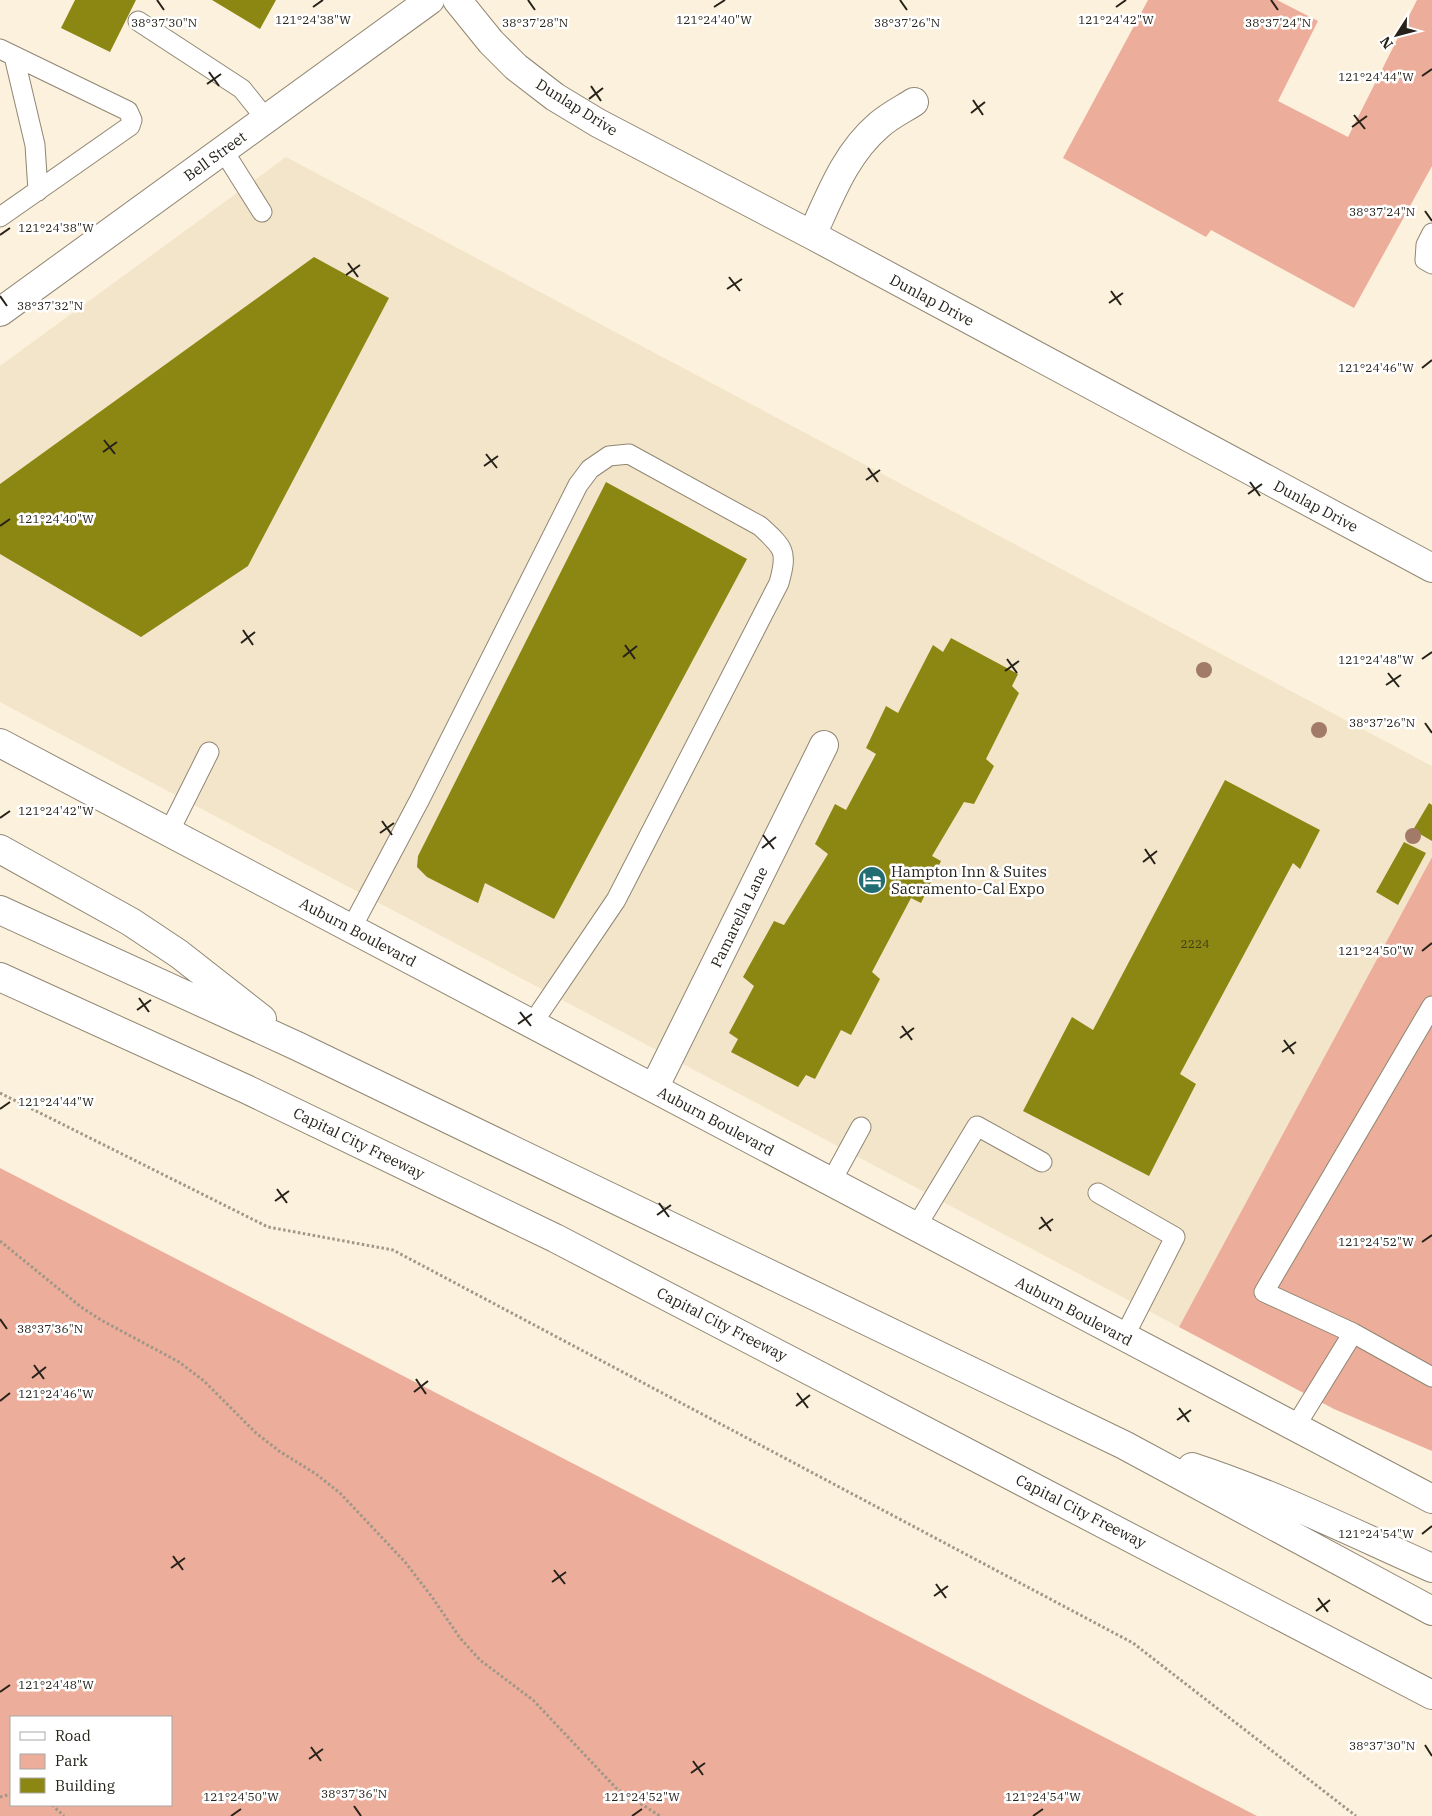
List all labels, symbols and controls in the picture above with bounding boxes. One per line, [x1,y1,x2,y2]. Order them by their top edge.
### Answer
north arrow [1372,10,1422,60]
text: 121°24'38"W [275,12,351,27]
text: 121°24'40"W [676,12,752,27]
text: 121°24'42"W [1078,12,1154,27]
text: 38°37'30"N [131,15,197,30]
text: 38°37'28"N [502,15,568,30]
text: 38°37'26"N [874,15,940,30]
text: 38°37'24"N [1245,15,1311,30]
text: N [1376,33,1397,52]
text: 121°24'44"W [1338,69,1414,84]
street label: Dunlap Drive [533,74,621,140]
street label: Bell Street [180,127,250,185]
text: 38°37'24"N [1349,204,1415,219]
text: 121°24'38"W [18,220,94,235]
street label: Dunlap Drive [887,270,977,330]
text: 38°37'32"N [17,298,83,313]
text: 121°24'46"W [1338,360,1414,375]
street label: Dunlap Drive [1271,476,1361,536]
text: 121°24'40"W [18,511,94,526]
text: 121°24'48"W [1338,652,1414,667]
text: 38°37'26"N [1349,715,1415,730]
text: 121°24'42"W [18,803,94,818]
place label: Hampton Inn & Suites Sacramento-Cal Expo [891,862,1047,898]
street label: Pamarella Lane [706,863,772,971]
hotel icon: Hampton Inn & Suites Sacramento-Cal Expo [857,865,887,895]
street label: Auburn Boulevard [296,893,420,971]
house number: 2224 [1181,936,1209,951]
text: 121°24'50"W [1338,943,1414,958]
street label: Auburn Boulevard [654,1082,778,1160]
text: 121°24'44"W [18,1094,94,1109]
street label: Capital City Freeway [290,1103,428,1183]
text: 121°24'52"W [1338,1234,1414,1249]
street label: Auburn Boulevard [1012,1272,1136,1350]
street label: Capital City Freeway [654,1283,790,1365]
text: 38°37'36"N [17,1321,83,1336]
text: 121°24'46"W [18,1386,94,1401]
street label: Capital City Freeway [1013,1470,1149,1552]
text: 121°24'54"W [1338,1526,1414,1541]
text: 121°24'48"W [18,1677,94,1692]
legend [10,1716,172,1806]
text: Road [55,1726,91,1745]
text: 38°37'30"N [1349,1738,1415,1753]
text: Park [55,1751,88,1770]
text: Building [55,1776,115,1795]
text: 38°37'36"N [321,1786,387,1801]
text: 121°24'50"W [203,1789,279,1804]
text: 121°24'52"W [604,1789,680,1804]
text: 121°24'54"W [1005,1789,1081,1804]

